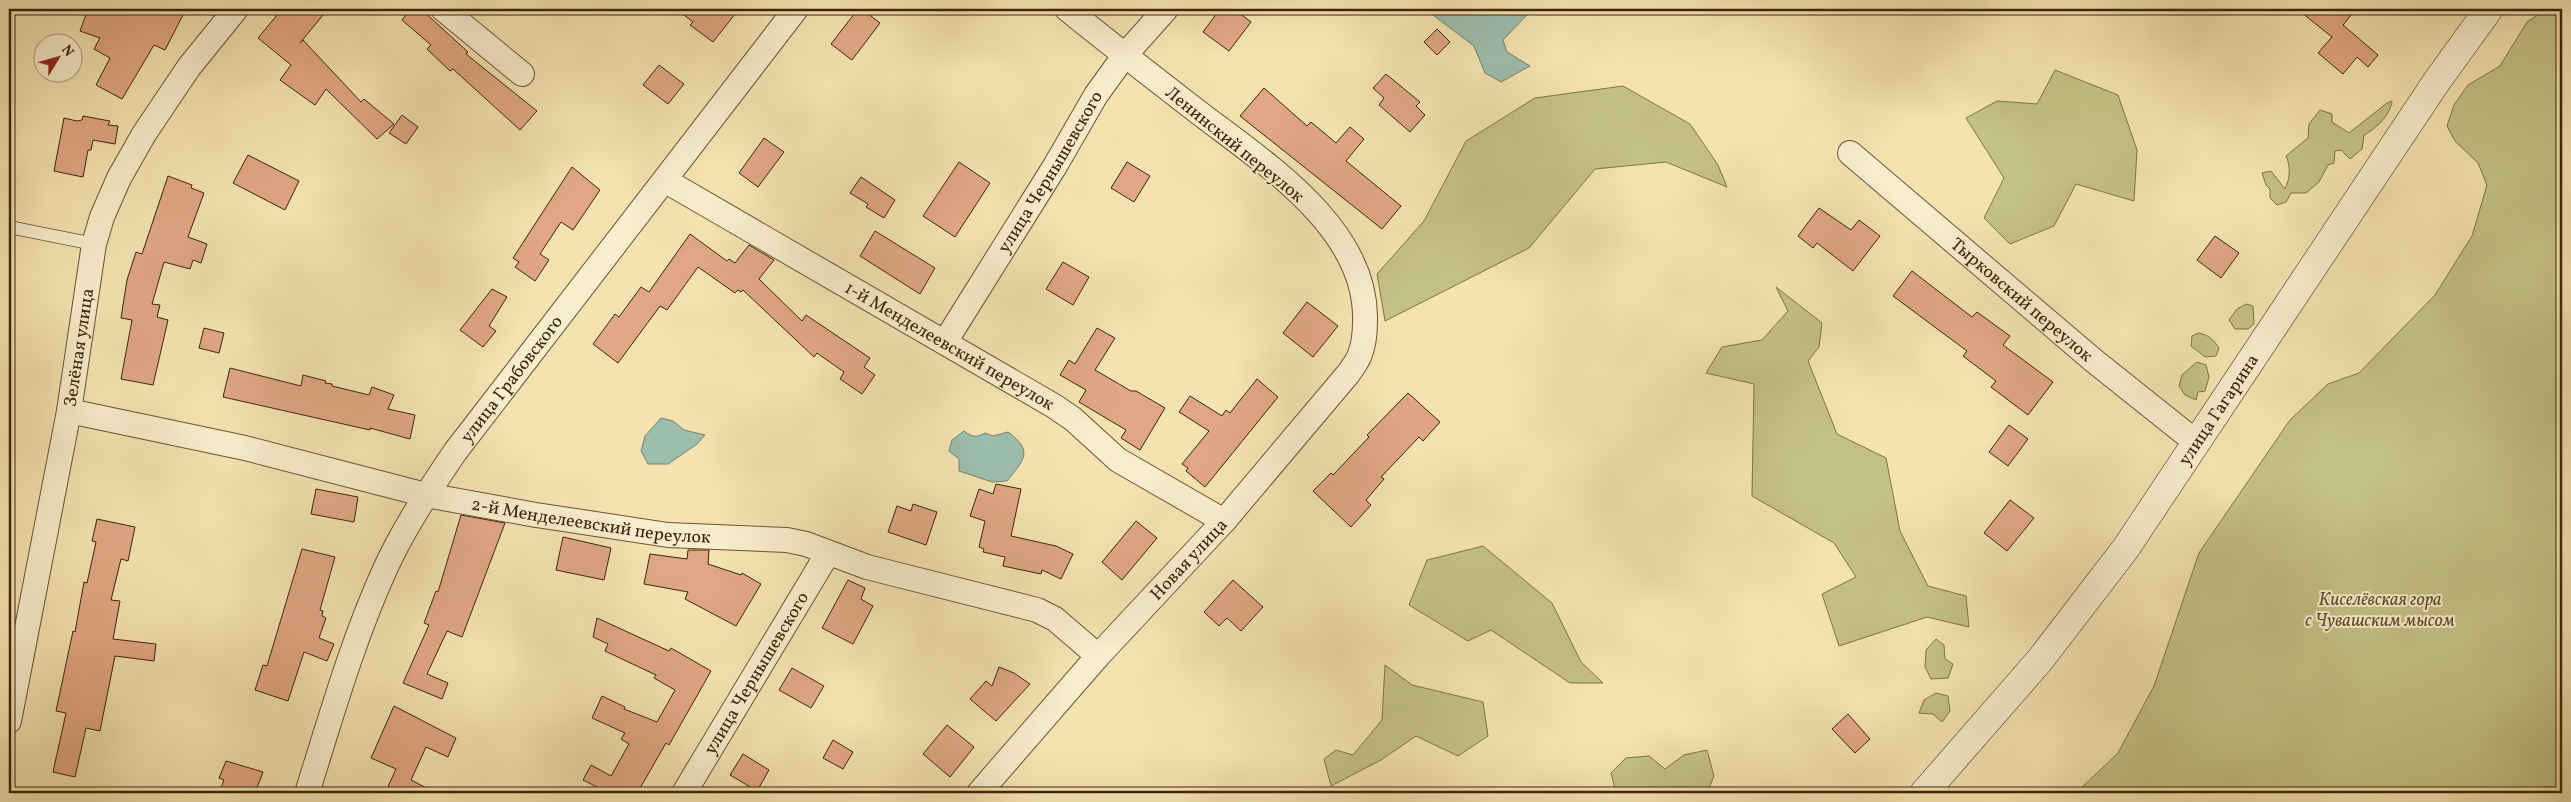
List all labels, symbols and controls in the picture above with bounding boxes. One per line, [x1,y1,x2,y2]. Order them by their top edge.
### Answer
north arrow [32,32,82,82]
text: N [57,41,78,61]
street label: Ленинский переулок [1159,81,1309,209]
street label: улица Чернышевского [992,87,1110,259]
street label: Тырковский переулок [1944,233,2098,369]
street label: 1-й Менделеевский переулок [840,276,1059,418]
street label: Зелёная улица [59,287,101,409]
street label: улица Грабовского [455,311,570,449]
street label: улица Гагарина [2173,350,2266,471]
street label: 2-й Менделеевский переулок [469,492,711,551]
street label: Новая улица [1145,514,1234,607]
street label: улица Чернышевского [699,588,816,760]
park label: Киселёвская гора с Чувашским мысом [2305,588,2455,634]

